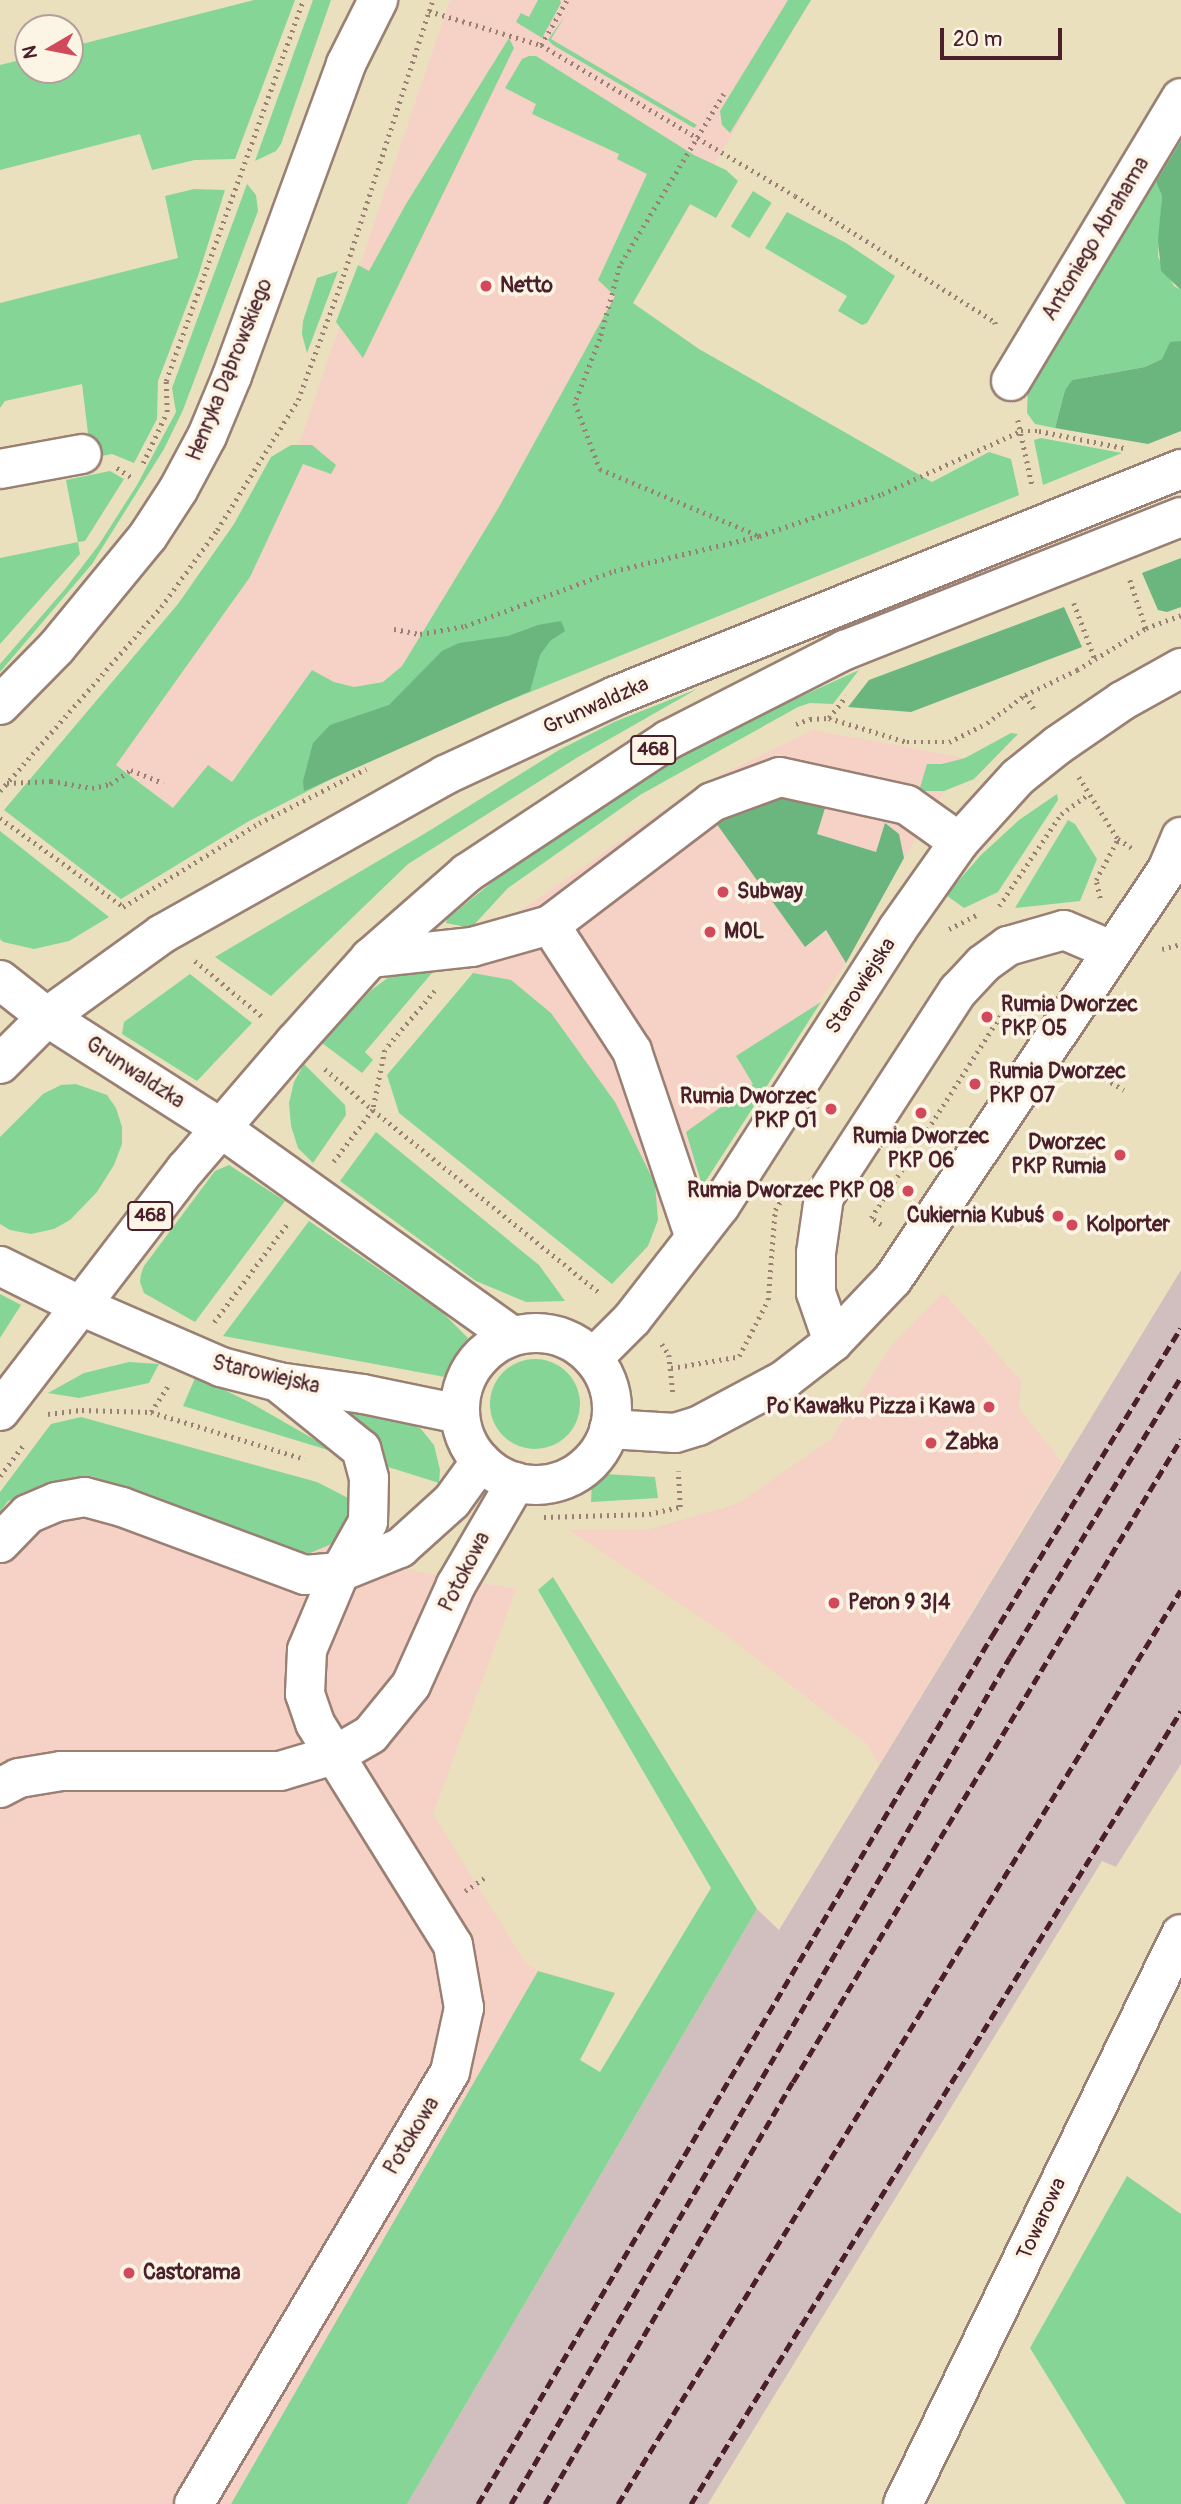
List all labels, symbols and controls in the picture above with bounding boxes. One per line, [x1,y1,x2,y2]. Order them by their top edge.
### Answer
north arrow [14,14,84,84]
scale bar [943,14,1066,58]
text: 20 m [953,26,1002,53]
text: N [17,44,43,61]
street label: Antoniego Abrahama [1037,153,1155,325]
place label: Netto [500,273,553,299]
street label: Henryka Dąbrowskiego [182,275,278,465]
marker: Netto [478,278,494,294]
street label: Grunwaldzka [539,672,653,740]
road number: 468 [628,734,678,765]
place label: Subway [737,879,803,905]
marker: Subway [715,884,731,900]
place label: MOL [724,919,764,945]
marker: MOL [702,924,718,940]
street label: Starowiejska [821,933,901,1039]
place label: Rumia Dworzec PKP 05 [1001,992,1138,1042]
marker: Rumia Dworzec PKP 05 [979,1009,995,1025]
street label: Grunwaldzka [81,1032,189,1114]
place label: Rumia Dworzec PKP 07 [989,1059,1126,1109]
marker: Rumia Dworzec PKP 07 [967,1076,983,1092]
place label: Rumia Dworzec PKP 01 [680,1084,817,1134]
marker: Rumia Dworzec PKP 01 [823,1101,839,1117]
marker: Rumia Dworzec PKP 06 [913,1105,929,1121]
place label: Rumia Dworzec PKP 06 [853,1124,989,1174]
place label: Dworzec PKP Rumia [1011,1130,1106,1180]
marker: Dworzec PKP Rumia [1112,1147,1128,1163]
place label: Rumia Dworzec PKP 08 [687,1178,894,1204]
marker: Rumia Dworzec PKP 08 [900,1183,916,1199]
road number: 468 [125,1200,174,1232]
place label: Cukiernia Kubuś [907,1203,1044,1229]
marker: Cukiernia Kubuś [1050,1208,1066,1224]
place label: Kolporter [1086,1212,1170,1238]
marker: Kolporter [1064,1217,1080,1233]
street label: Starowiejska [210,1350,322,1400]
place label: Po Kawałku Pizza i Kawa [766,1394,975,1420]
marker: Po Kawałku Pizza i Kawa [981,1399,997,1415]
place label: Żabka [945,1430,999,1456]
marker: Żabka [923,1435,939,1451]
street label: Potokowa [434,1528,496,1616]
place label: Peron 9 3|4 [848,1590,950,1616]
marker: Peron 9 3|4 [826,1595,842,1611]
street label: Potokowa [379,2092,445,2180]
street label: Towarowa [1012,2174,1072,2264]
place label: Castorama [143,2260,241,2286]
marker: Castorama [121,2265,137,2281]

